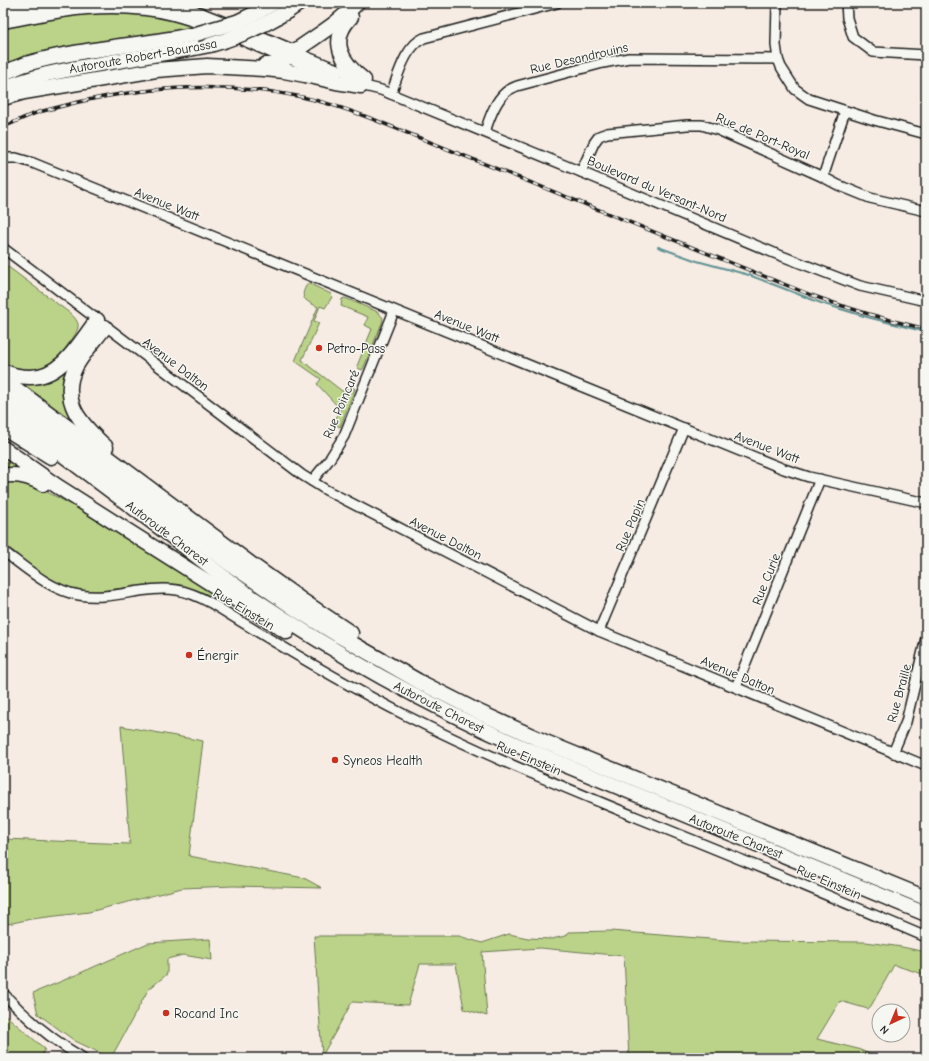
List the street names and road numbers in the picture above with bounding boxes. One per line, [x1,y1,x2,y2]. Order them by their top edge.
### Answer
street label: Autoroute Robert-Bourassa [68,36,218,76]
street label: Rue Desandrouins [529,39,629,77]
street label: Rue de Port-Royal [714,110,812,162]
street label: Boulevard du Versant-Nord [585,153,729,225]
street label: Avenue Watt [132,184,203,224]
street label: Avenue Watt [432,306,503,346]
street label: Avenue Dalton [140,334,212,394]
street label: Rue Poincaré [320,367,362,441]
street label: Avenue Watt [732,428,803,467]
street label: Rue Papin [612,496,648,554]
street label: Autoroute Charest [123,497,212,570]
street label: Avenue Dalton [407,513,485,563]
street label: Rue Curie [749,550,783,607]
street label: Rue Einstein [211,585,277,633]
street label: Avenue Dalton [699,653,777,697]
street label: Rue Braille [884,662,914,724]
street label: Autoroute Charest [391,678,488,737]
street label: Rue Einstein [494,738,564,778]
street label: Autoroute Charest [687,810,786,862]
street label: Rue Einstein [794,862,864,902]

